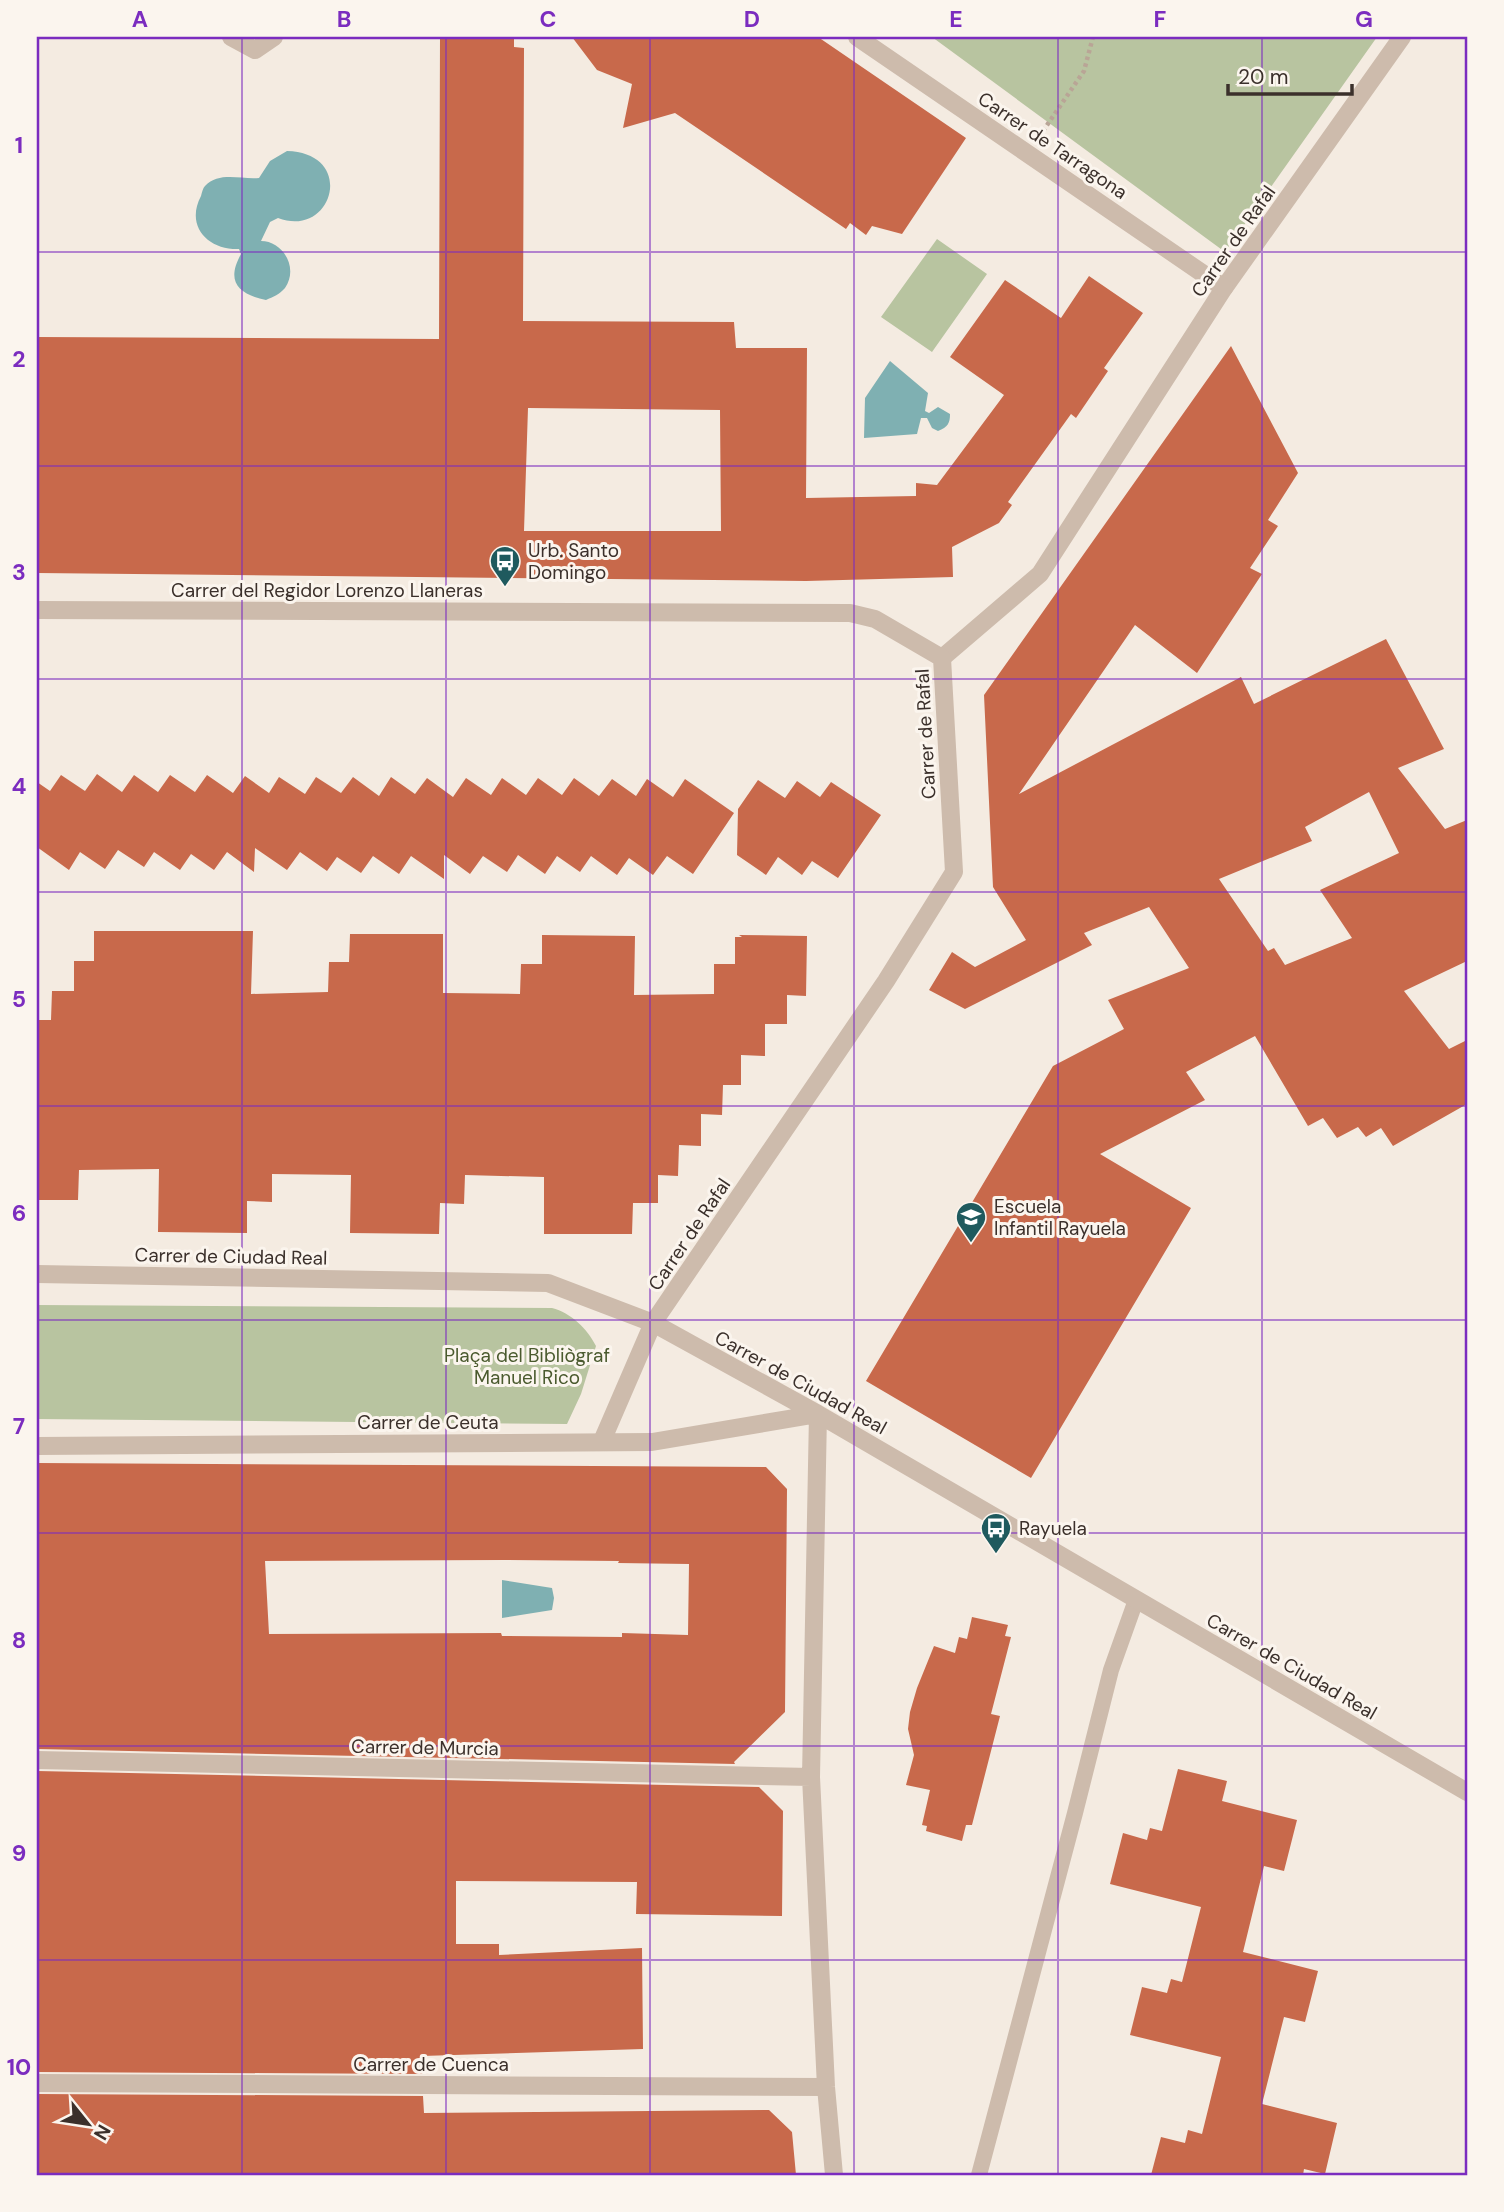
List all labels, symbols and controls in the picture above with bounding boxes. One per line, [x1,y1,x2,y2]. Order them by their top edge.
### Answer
text: A [132,4,148,34]
text: B [337,4,351,34]
text: C [540,4,556,34]
text: D [744,4,760,34]
text: E [949,4,963,34]
text: F [1154,4,1167,34]
text: G [1355,4,1373,34]
scale bar [1228,52,1352,96]
text: 20 m [1238,63,1289,91]
street label: Carrer de Tarragona [973,86,1132,205]
text: 1 [15,130,23,160]
street label: Carrer de Rafal [1186,181,1281,302]
text: 2 [12,344,26,374]
place label: Urb. Santo Domingo [528,538,619,585]
bus stop icon: Urb. Santo Domingo [488,544,522,588]
text: 3 [12,557,26,587]
street label: Carrer del Regidor Lorenzo Llaneras [171,578,483,603]
street label: Carrer de Rafal [910,668,941,800]
text: 4 [12,771,27,801]
text: 5 [12,984,26,1014]
street label: Carrer de Rafal [643,1173,736,1295]
place label: Escuela Infantil Rayuela [994,1194,1126,1241]
text: 6 [12,1198,26,1228]
school or university icon: Escuela Infantil Rayuela [954,1200,988,1244]
street label: Carrer de Ciudad Real [134,1242,328,1271]
street label: Carrer de Ciudad Real [710,1325,891,1440]
park label: Plaça del Bibliògraf Manuel Rico [444,1343,610,1390]
street label: Carrer de Ceuta [357,1410,499,1435]
text: 7 [13,1411,25,1441]
bus stop icon: Rayuela [979,1511,1013,1555]
place label: Rayuela [1019,1516,1087,1541]
street label: Carrer de Ciudad Real [1202,1607,1381,1725]
text: 8 [12,1625,26,1655]
street label: Carrer de Murcia [351,1734,499,1761]
text: 9 [12,1838,26,1868]
text: 10 [7,2052,31,2082]
street label: Carrer de Cuenca [353,2052,509,2077]
north arrow [52,2090,122,2160]
text: N [88,2120,117,2145]

